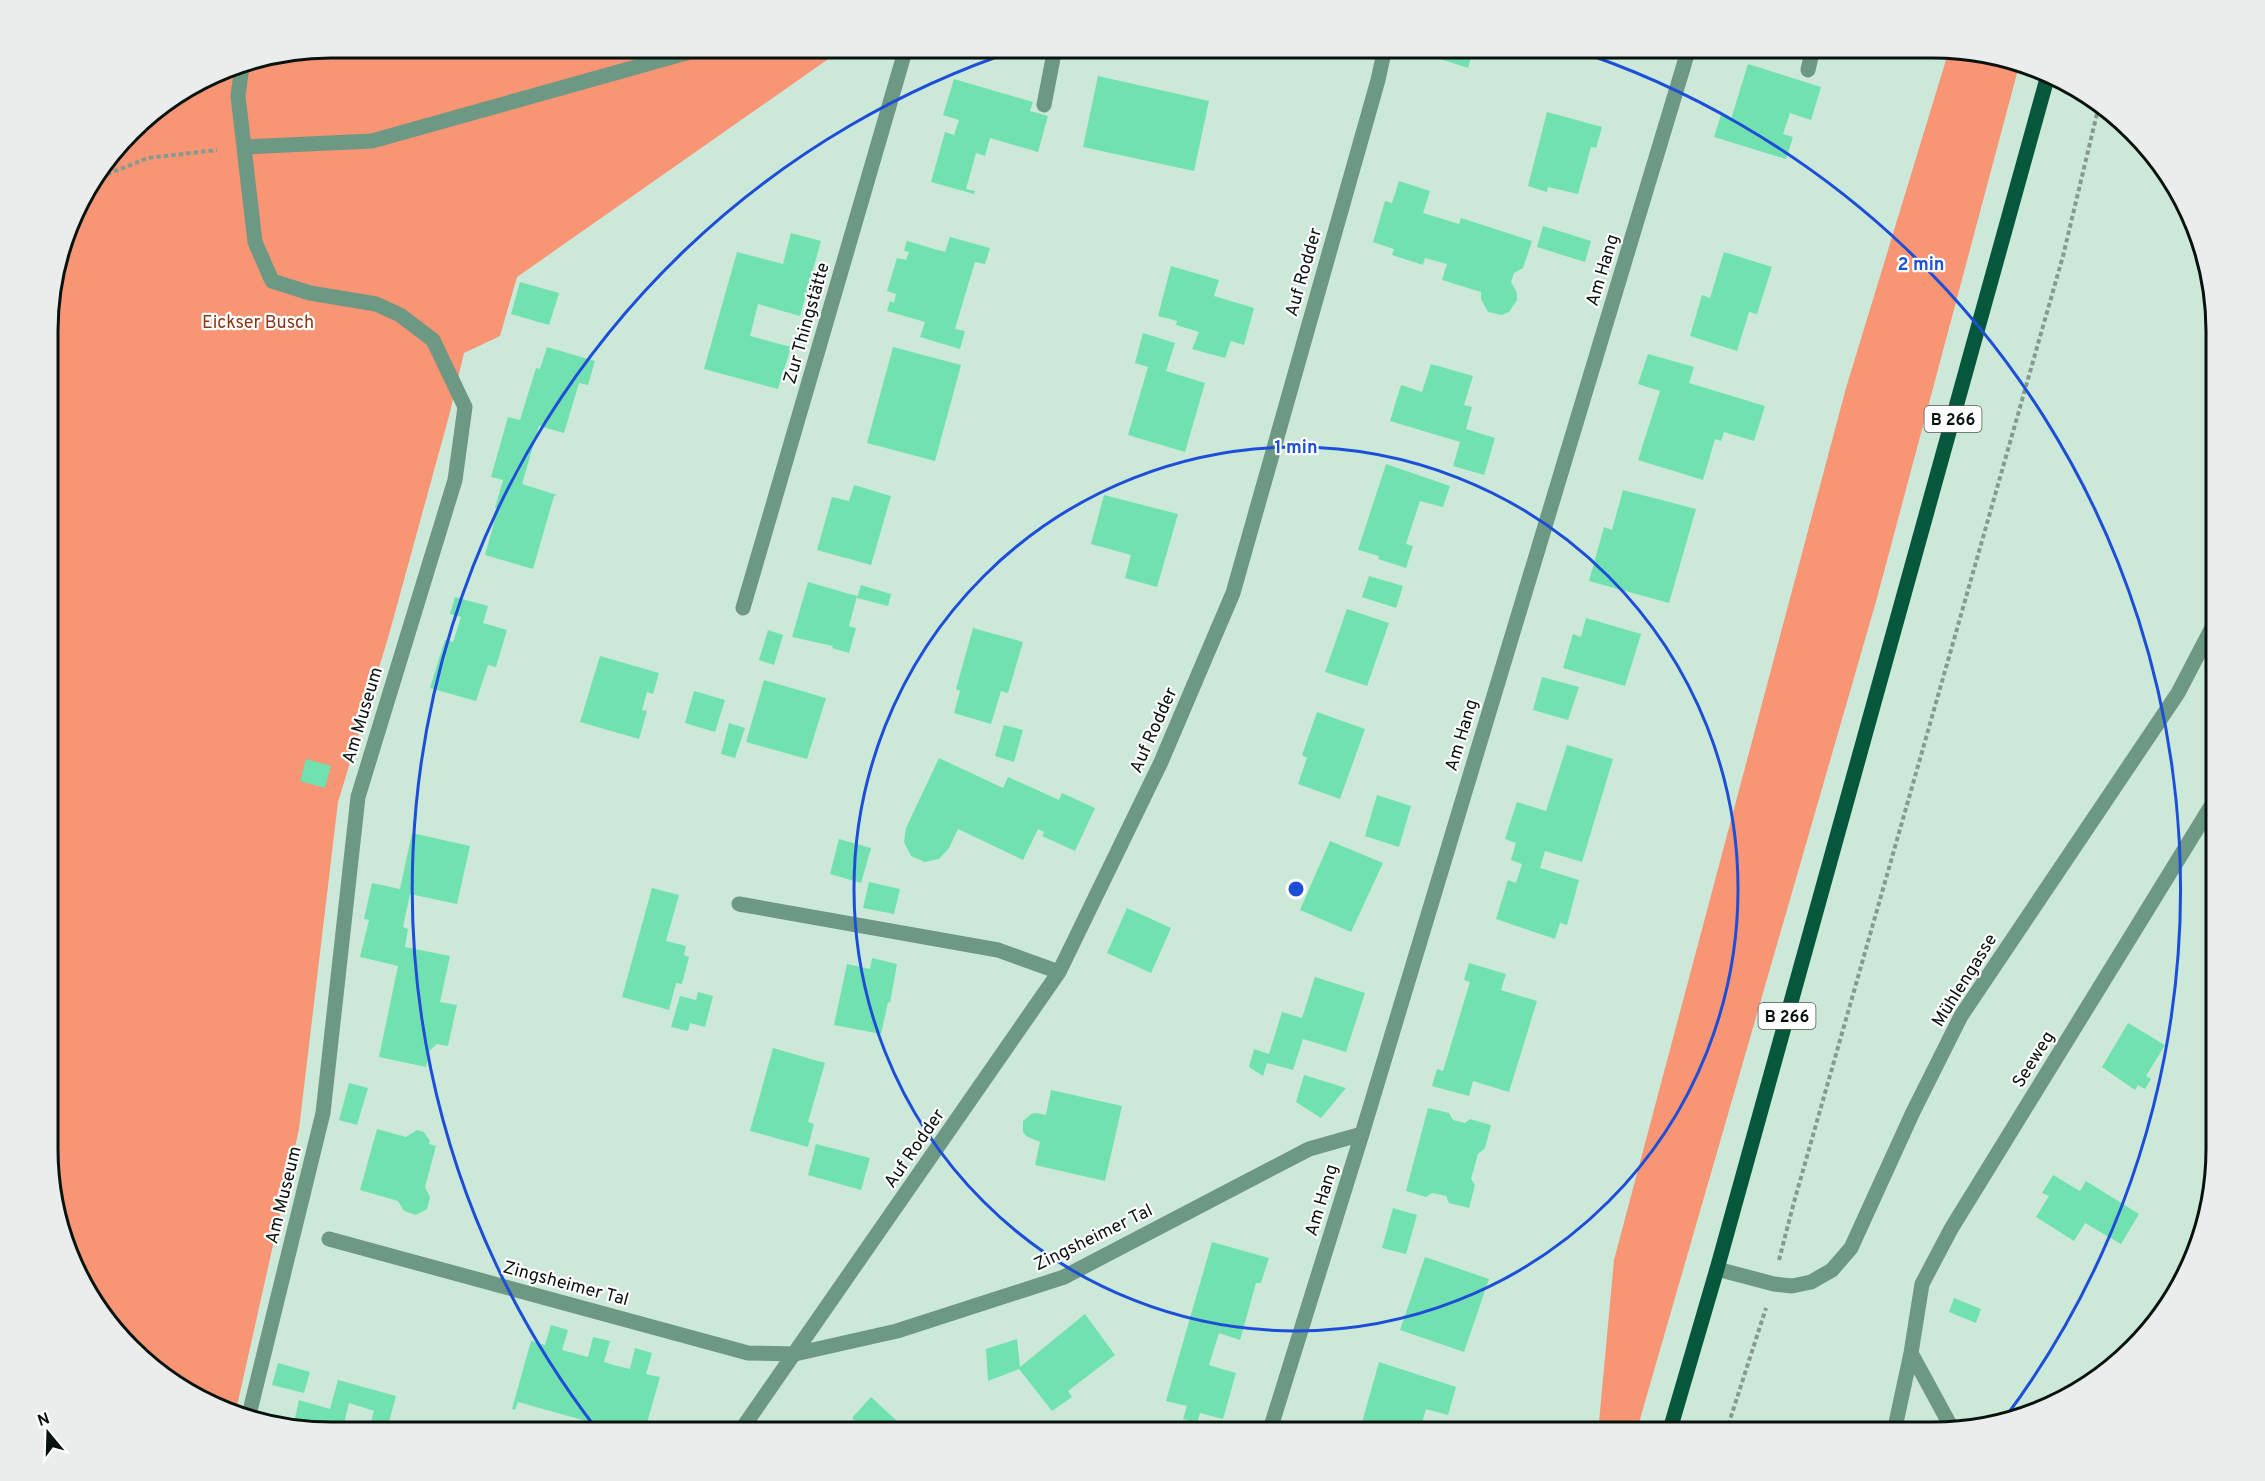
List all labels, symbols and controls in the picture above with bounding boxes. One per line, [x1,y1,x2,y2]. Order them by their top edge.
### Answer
street label: Auf Rodder [1281,225,1328,320]
street label: Am Hang [1582,232,1625,309]
text: 2 min [1897,254,1945,277]
street label: Zur Thingstätte [779,260,836,387]
park label: Eickser Busch [202,312,314,335]
road number: B 266 [1924,406,1982,432]
text: 1 min [1274,437,1318,460]
street label: Am Museum [338,664,389,767]
street label: Auf Rodder [1125,684,1183,777]
street label: Am Hang [1441,697,1484,774]
centre of rings [1286,879,1306,899]
street label: Mühlengasse [1927,930,2003,1032]
road number: B 266 [1758,1003,1816,1029]
street label: Seeweg [2008,1027,2061,1093]
street label: Auf Rodder [880,1105,951,1193]
street label: Am Museum [261,1144,308,1247]
street label: Am Hang [1301,1162,1344,1239]
street label: Zingsheimer Tal [1030,1200,1157,1277]
street label: Zingsheimer Tal [500,1257,631,1312]
north arrow [18,1403,78,1463]
text: N [35,1409,52,1432]

